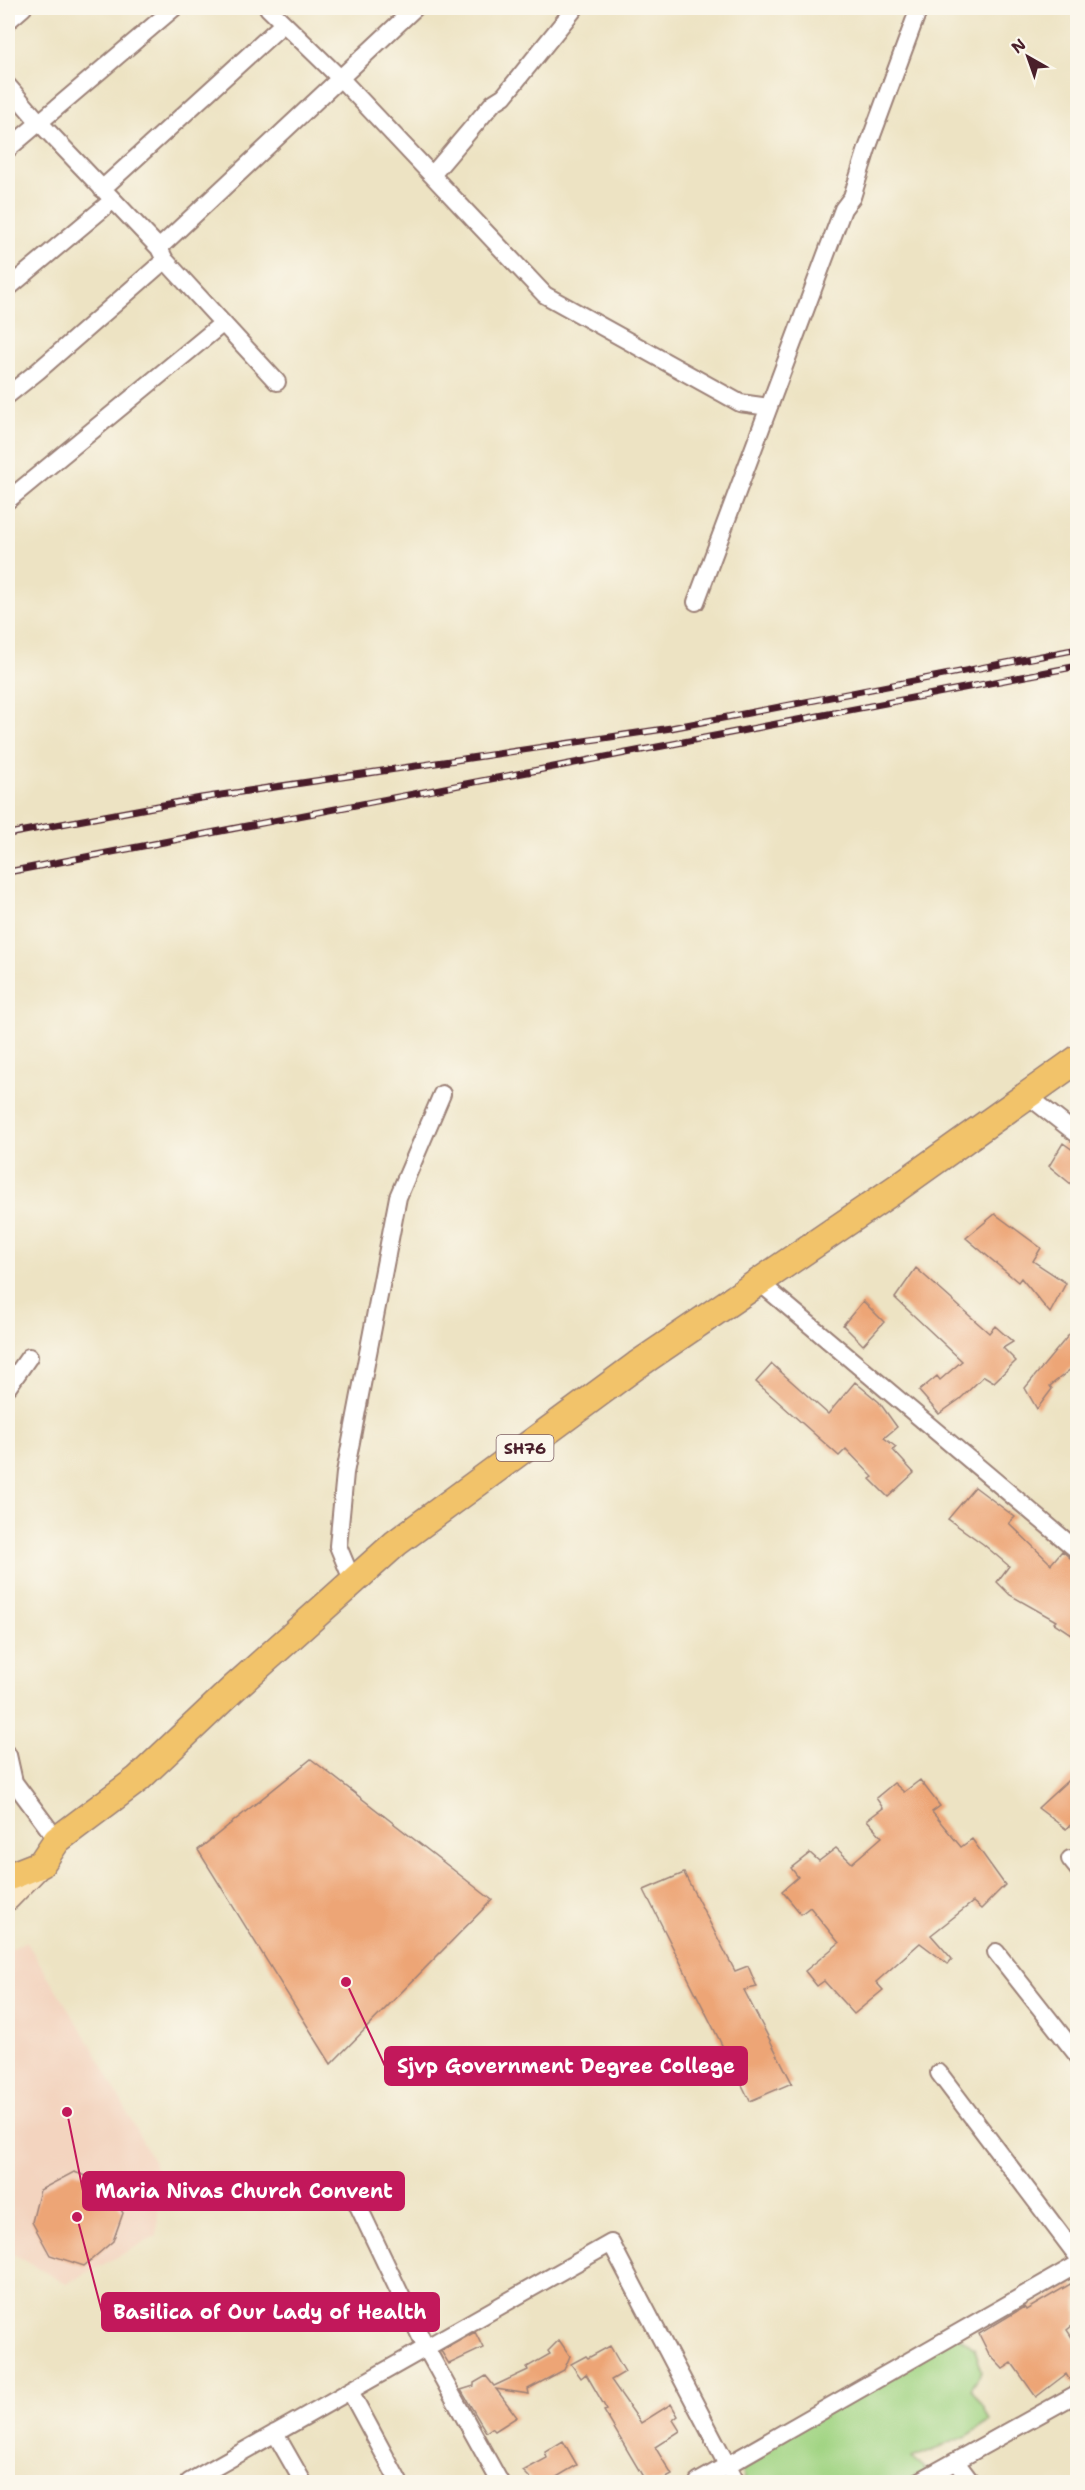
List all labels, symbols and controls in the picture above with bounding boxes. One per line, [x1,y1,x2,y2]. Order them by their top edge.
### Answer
north arrow [998,27,1058,87]
text: N [1007,34,1030,58]
road number: SH76 [496,1435,554,1461]
callout: Sjvp Government Degree College [385,2047,747,2085]
text: Sjvp Government Degree College [397,2053,735,2079]
callout: Maria Nivas Church Convent [83,2172,404,2210]
text: Maria Nivas Church Convent [95,2178,393,2204]
callout: Basilica of Our Lady of Health [102,2293,439,2331]
text: Basilica of Our Lady of Health [113,2299,427,2325]

